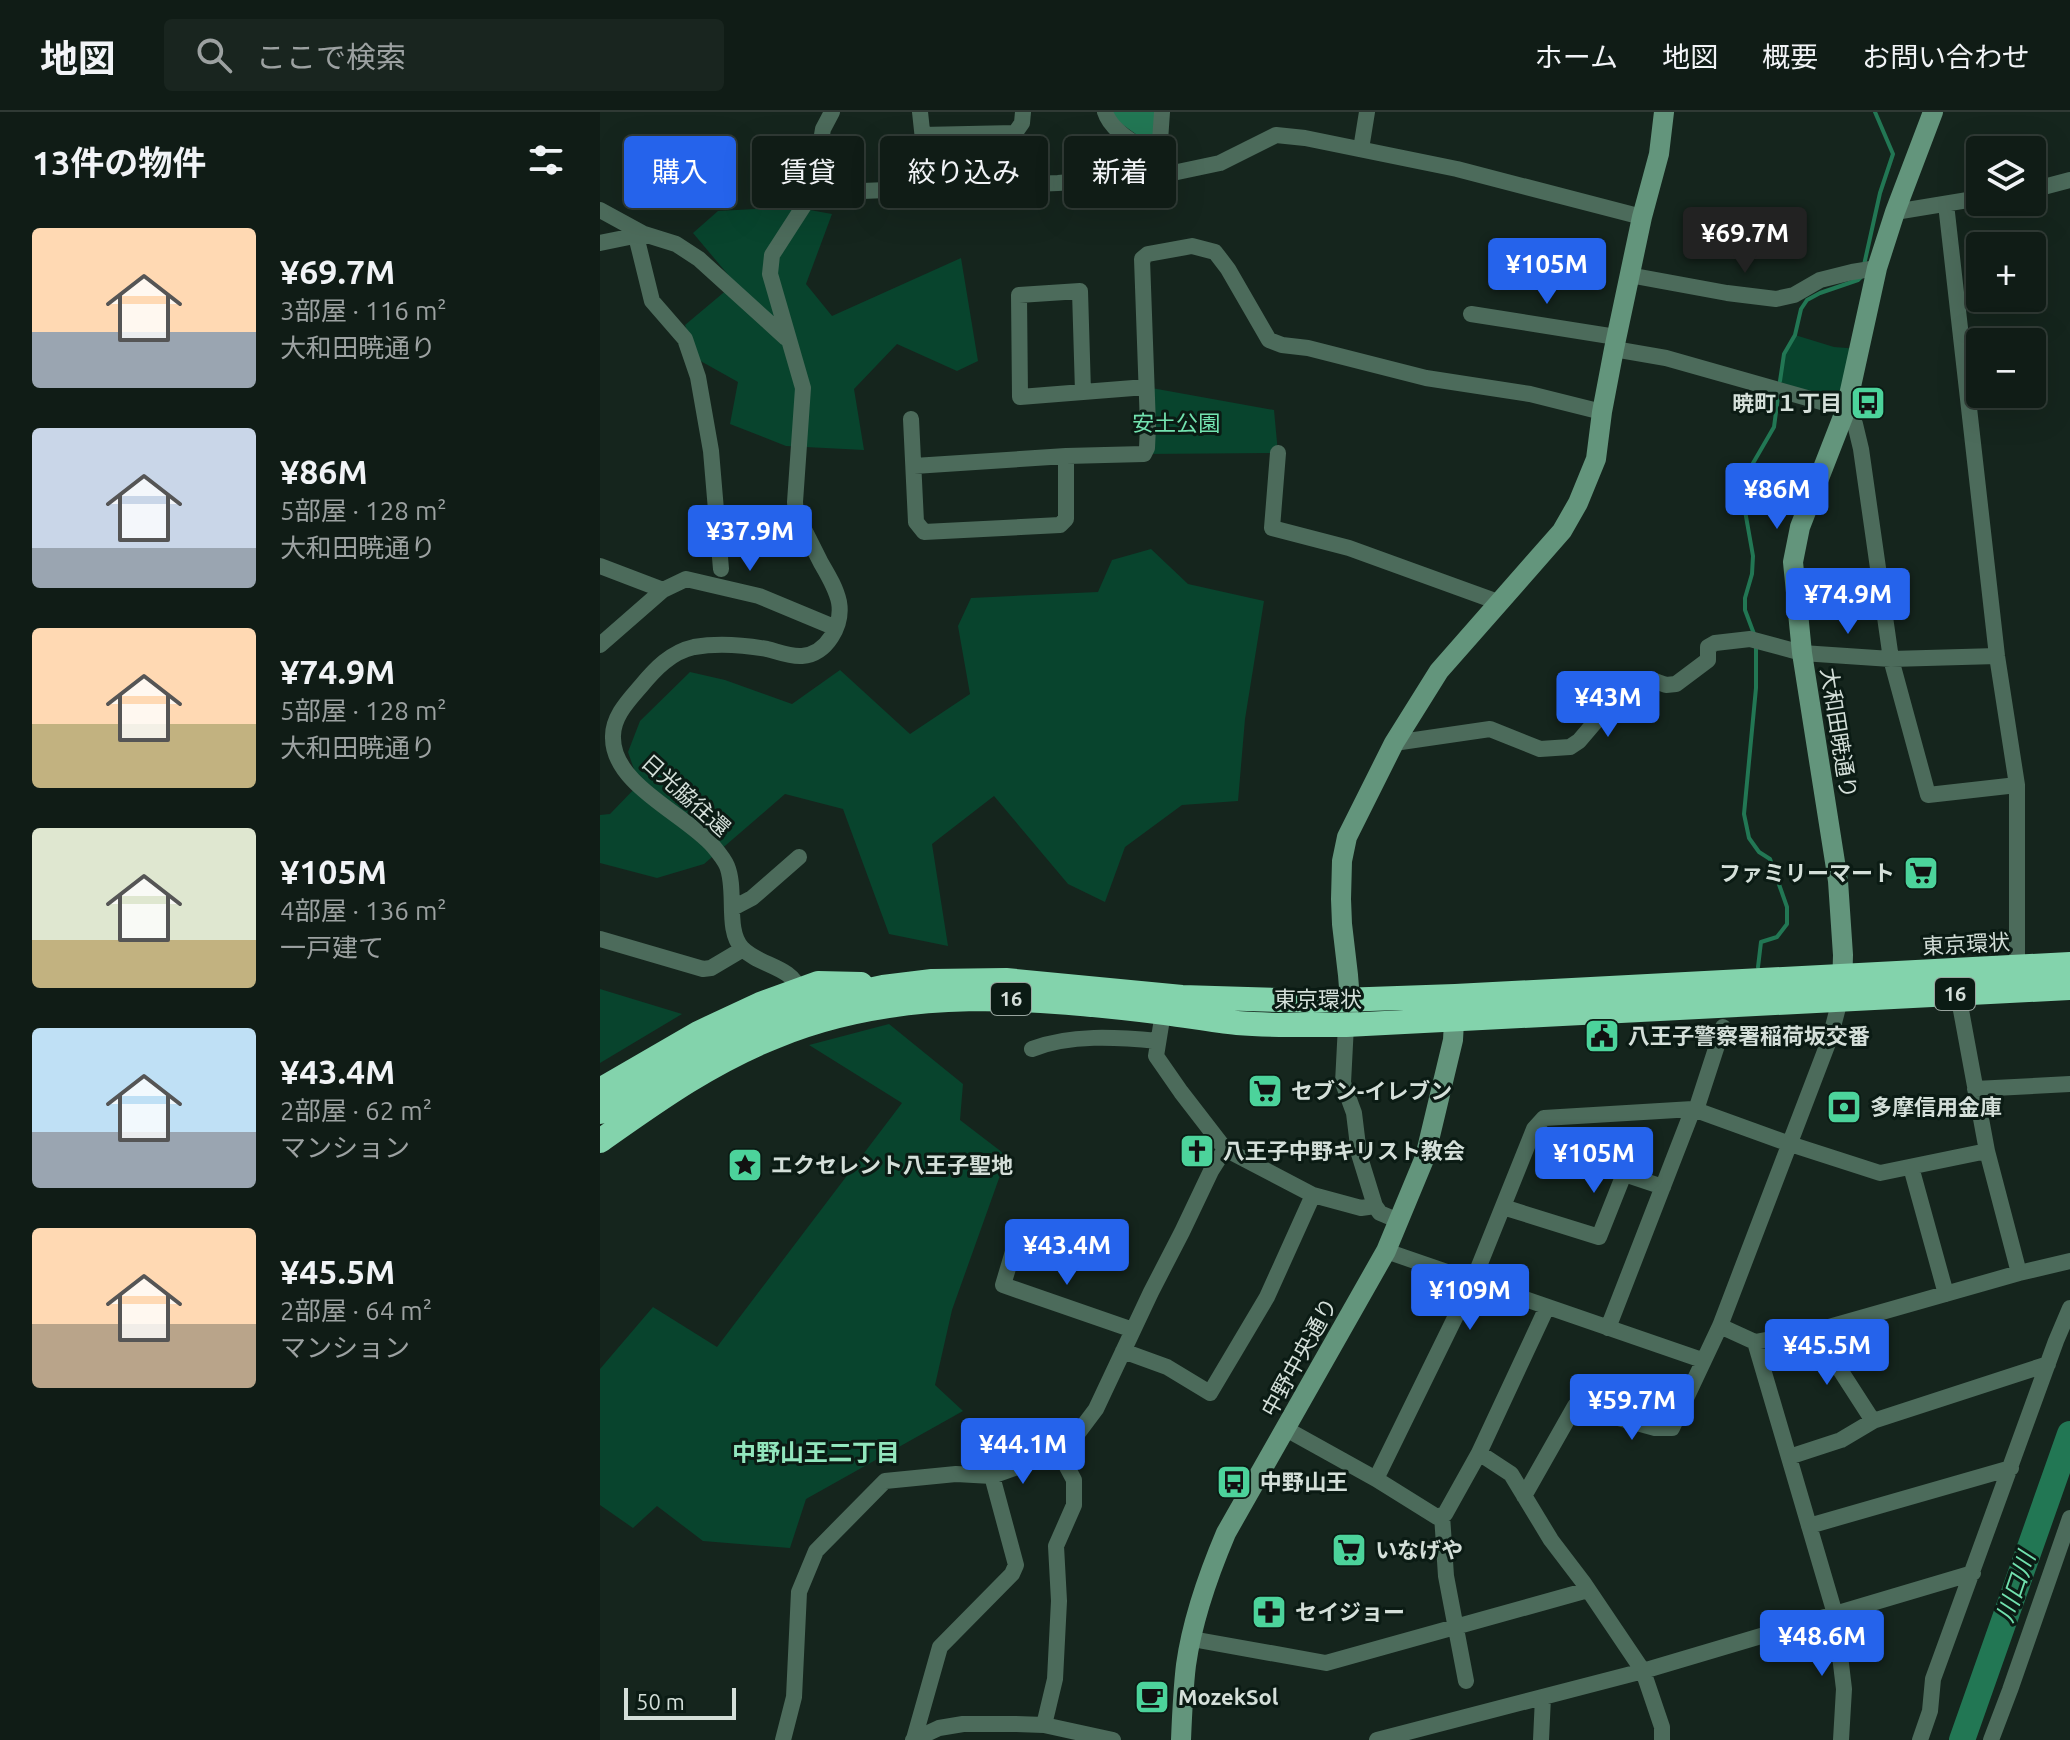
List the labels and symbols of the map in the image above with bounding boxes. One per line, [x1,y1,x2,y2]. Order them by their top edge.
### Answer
pin: ¥69.7M [1680,207,1810,275]
pin: ¥105M [1491,238,1603,306]
bus stop icon: 暁町１丁目 [1849,384,1887,422]
place label: 暁町１丁目 [1732,390,1842,415]
park label: 安土公園 [1132,410,1220,435]
pin: ¥86M [1730,463,1824,531]
pin: ¥37.9M [685,505,815,573]
pin: ¥74.9M [1783,568,1913,636]
street label: 大和田暁通り [1817,666,1862,800]
pin: ¥43M [1561,671,1655,739]
street label: 日光脇往還 [637,749,736,841]
supermarket icon: ファミリーマート [1902,854,1940,892]
place label: ファミリーマート [1719,860,1895,885]
street label: 東京環状 [1921,929,2011,958]
road number: 16 [1935,978,1975,1010]
road number: 16 [991,983,1031,1015]
street label: 東京環状 [1274,986,1362,1011]
public building icon: 八王子警察署稲荷坂交番 [1583,1017,1621,1055]
place label: 八王子警察署稲荷坂交番 [1628,1023,1870,1048]
supermarket icon: セブン-イレブン [1246,1072,1284,1110]
place label: セブン-イレブン [1291,1078,1452,1103]
bank icon: 多摩信用金庫 [1825,1088,1863,1126]
place label: 多摩信用金庫 [1870,1094,2002,1119]
pin: ¥105M [1538,1127,1650,1195]
church icon: 八王子中野キリスト教会 [1178,1132,1216,1170]
place label: 八王子中野キリスト教会 [1223,1138,1465,1163]
place icon: エクセレント八王子聖地 [726,1146,764,1184]
place label: エクセレント八王子聖地 [771,1152,1013,1177]
pin: ¥43.4M [1002,1219,1132,1287]
pin: ¥109M [1414,1264,1526,1332]
street label: 中野中央通り [1256,1293,1341,1421]
pin: ¥45.5M [1762,1319,1892,1387]
pin: ¥59.7M [1567,1374,1697,1442]
pin: ¥44.1M [958,1418,1088,1486]
district label: 中野山王二丁目 [732,1439,900,1466]
bus stop icon: 中野山王 [1215,1463,1253,1501]
place label: 中野山王 [1260,1469,1348,1494]
supermarket icon: いなげや [1330,1531,1368,1569]
place label: いなげや [1375,1537,1463,1562]
water label: 川口川 [1991,1546,2041,1625]
pharmacy icon: セイジョー [1250,1593,1288,1631]
place label: セイジョー [1295,1599,1405,1624]
pin: ¥48.6M [1757,1610,1887,1678]
cafe icon: MozekSol [1133,1678,1171,1716]
scale bar [624,1684,736,1720]
place label: MozekSol [1178,1684,1279,1709]

